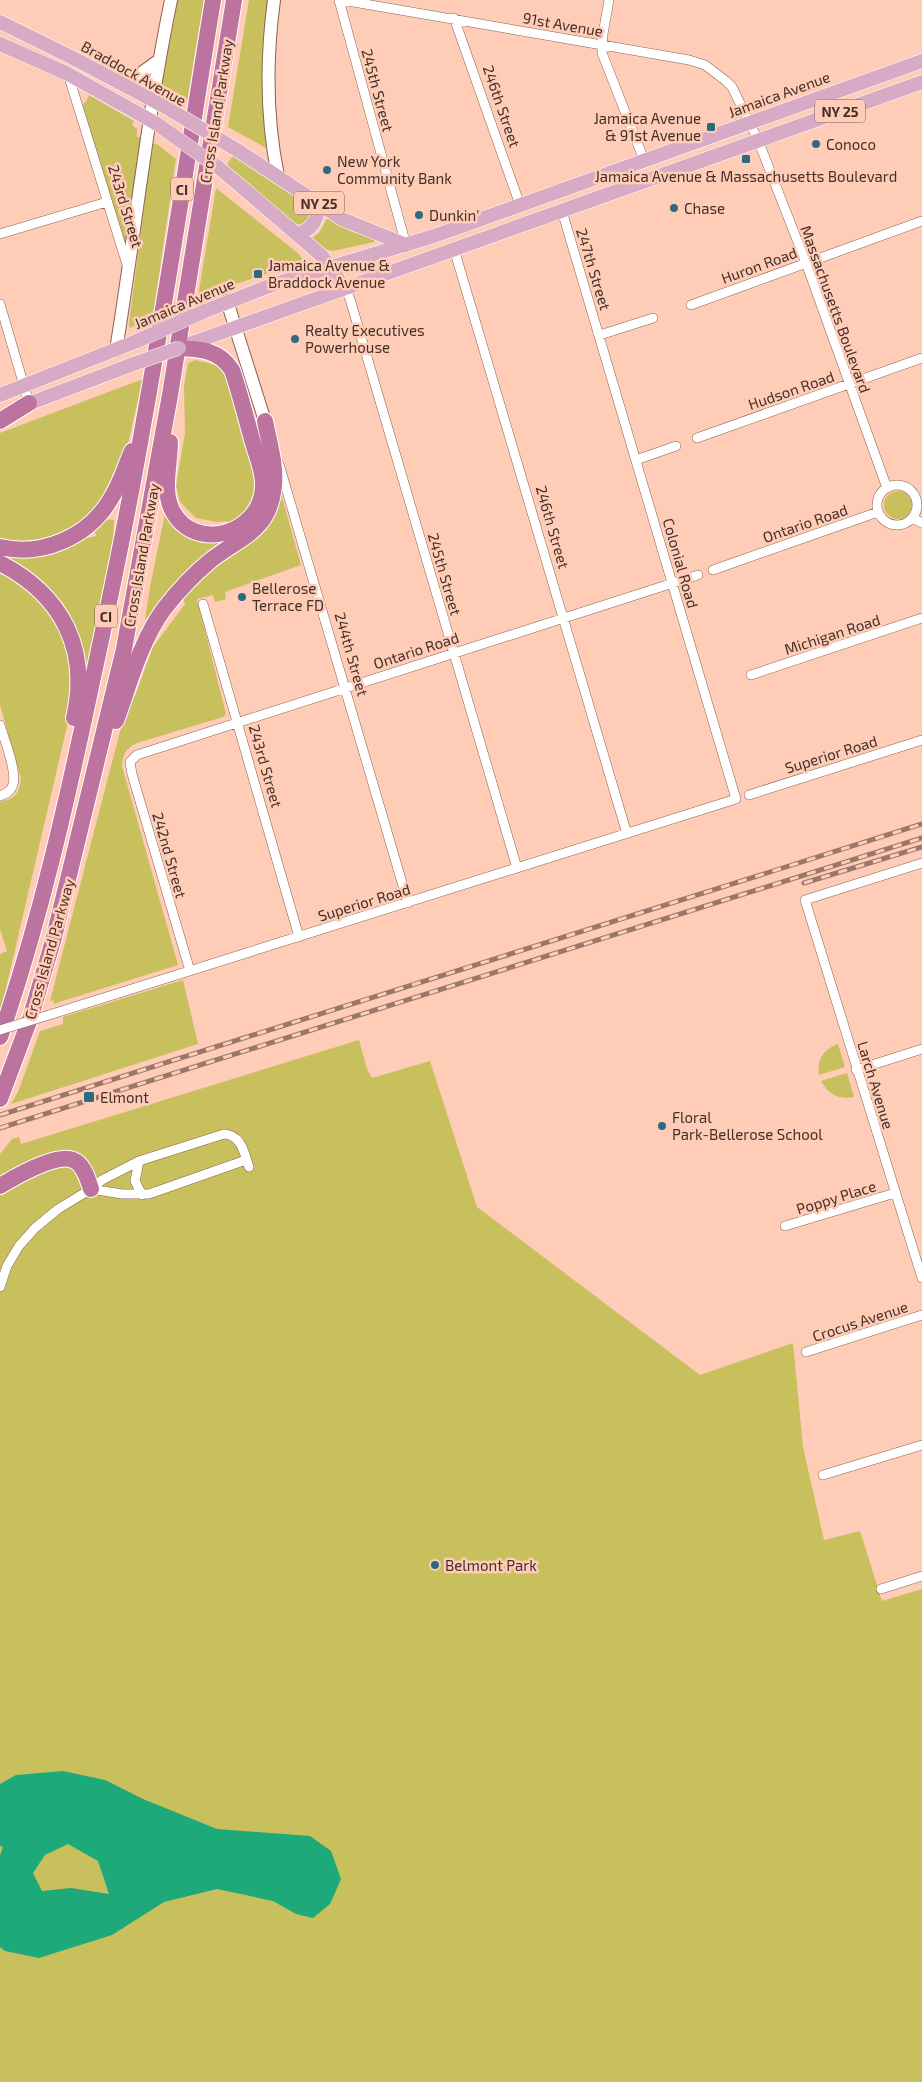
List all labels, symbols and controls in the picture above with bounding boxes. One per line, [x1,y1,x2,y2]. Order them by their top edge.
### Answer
street label: 91st Avenue [521,8,605,40]
street label: Braddock Avenue [78,37,190,109]
street label: Cross Island Parkway [196,38,236,184]
street label: 245th Street [358,47,398,134]
street label: 246th Street [480,63,525,150]
street label: Jamaica Avenue [726,67,832,121]
road number: NY 25 [815,100,865,122]
place label: Jamaica Avenue & 91st Avenue [594,109,701,144]
marker: Jamaica Avenue & 91st Avenue [705,121,717,133]
place label: Conoco [826,135,876,153]
marker: Conoco [810,138,822,150]
place label: New York Community Bank [337,152,452,187]
marker: Jamaica Avenue & Massachusetts Boulevard [740,153,752,165]
street label: 243rd Street [105,162,147,250]
marker: New York Community Bank [321,164,333,176]
place label: Jamaica Avenue & Massachusetts Boulevard [595,167,897,185]
road number: CI [171,178,193,200]
road number: NY 25 [294,192,344,214]
place label: Chase [684,199,725,217]
marker: Chase [668,202,680,214]
place label: Dunkin' [429,206,479,224]
marker: Dunkin' [413,209,425,221]
street label: Massachusetts Boulevard [797,223,875,395]
street label: 247th Street [573,226,615,312]
street label: Huron Road [719,243,799,287]
place label: Jamaica Avenue & Braddock Avenue [268,256,390,291]
marker: Jamaica Avenue & Braddock Avenue [252,268,264,280]
street label: Jamaica Avenue [131,274,237,332]
place label: Realty Executives Powerhouse [305,321,425,356]
marker: Realty Executives Powerhouse [289,333,301,345]
street label: Hudson Road [746,367,836,413]
street label: Cross Island Parkway [120,482,163,628]
street label: 246th Street [533,483,574,571]
street label: Ontario Road [760,500,850,546]
street label: Colonial Road [660,516,702,610]
street label: 245th Street [425,531,465,618]
place label: Bellerose Terrace FD [252,579,324,614]
marker: Bellerose Terrace FD [236,591,248,603]
road number: CI [95,604,117,628]
street label: 244th Street [331,610,373,698]
street label: Michigan Road [782,610,882,658]
street label: Ontario Road [371,628,461,672]
street label: 243rd Street [246,722,287,810]
street label: Superior Road [783,731,879,777]
street label: 242nd Street [149,810,191,900]
street label: Cross Island Parkway [20,877,78,1021]
street label: Superior Road [316,879,412,925]
street label: Larch Avenue [854,1039,898,1131]
place label: Elmont [100,1088,149,1106]
marker: Elmont [82,1090,96,1104]
place label: Floral Park-Bellerose School [672,1108,823,1143]
marker: Floral Park-Bellerose School [656,1120,668,1132]
street label: Poppy Place [794,1176,878,1218]
street label: Crocus Avenue [810,1297,910,1345]
place label: Belmont Park [445,1556,537,1574]
marker: Belmont Park [429,1559,441,1571]

